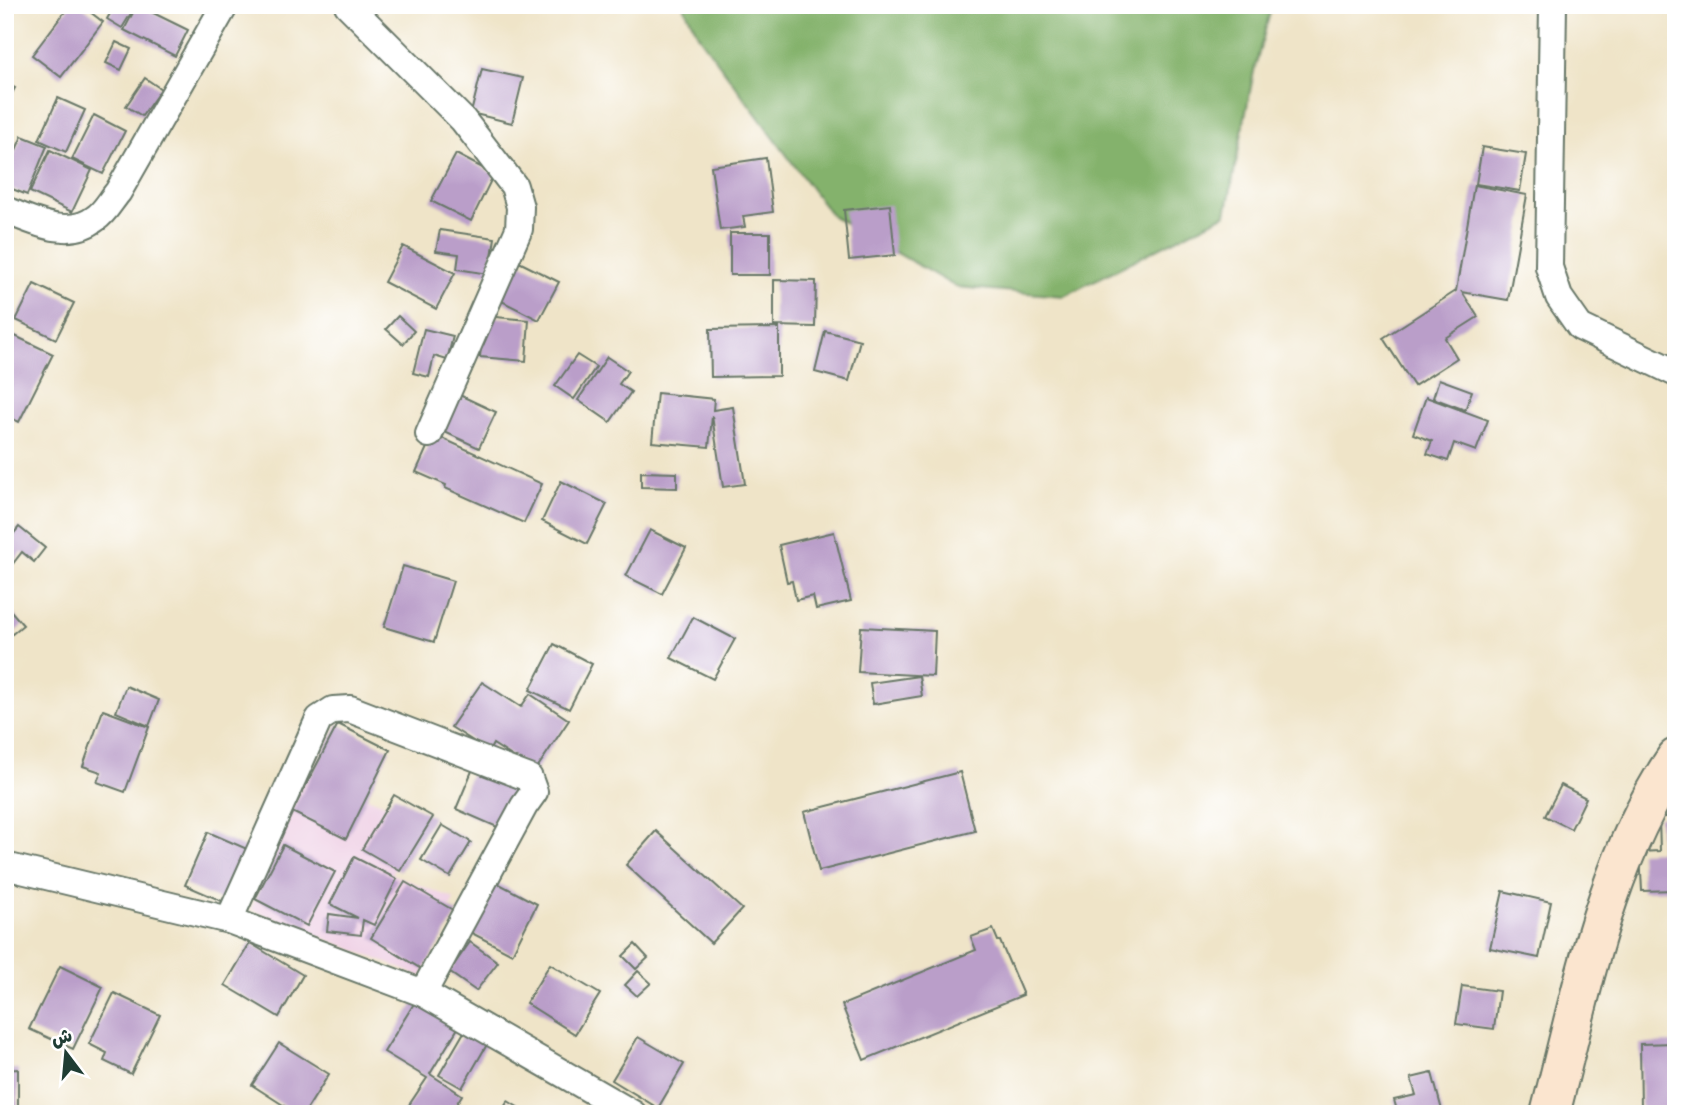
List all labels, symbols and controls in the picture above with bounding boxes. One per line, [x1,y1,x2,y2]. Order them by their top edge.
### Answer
north arrow [32,1018,102,1088]
text: ش [48,1023,75,1051]

